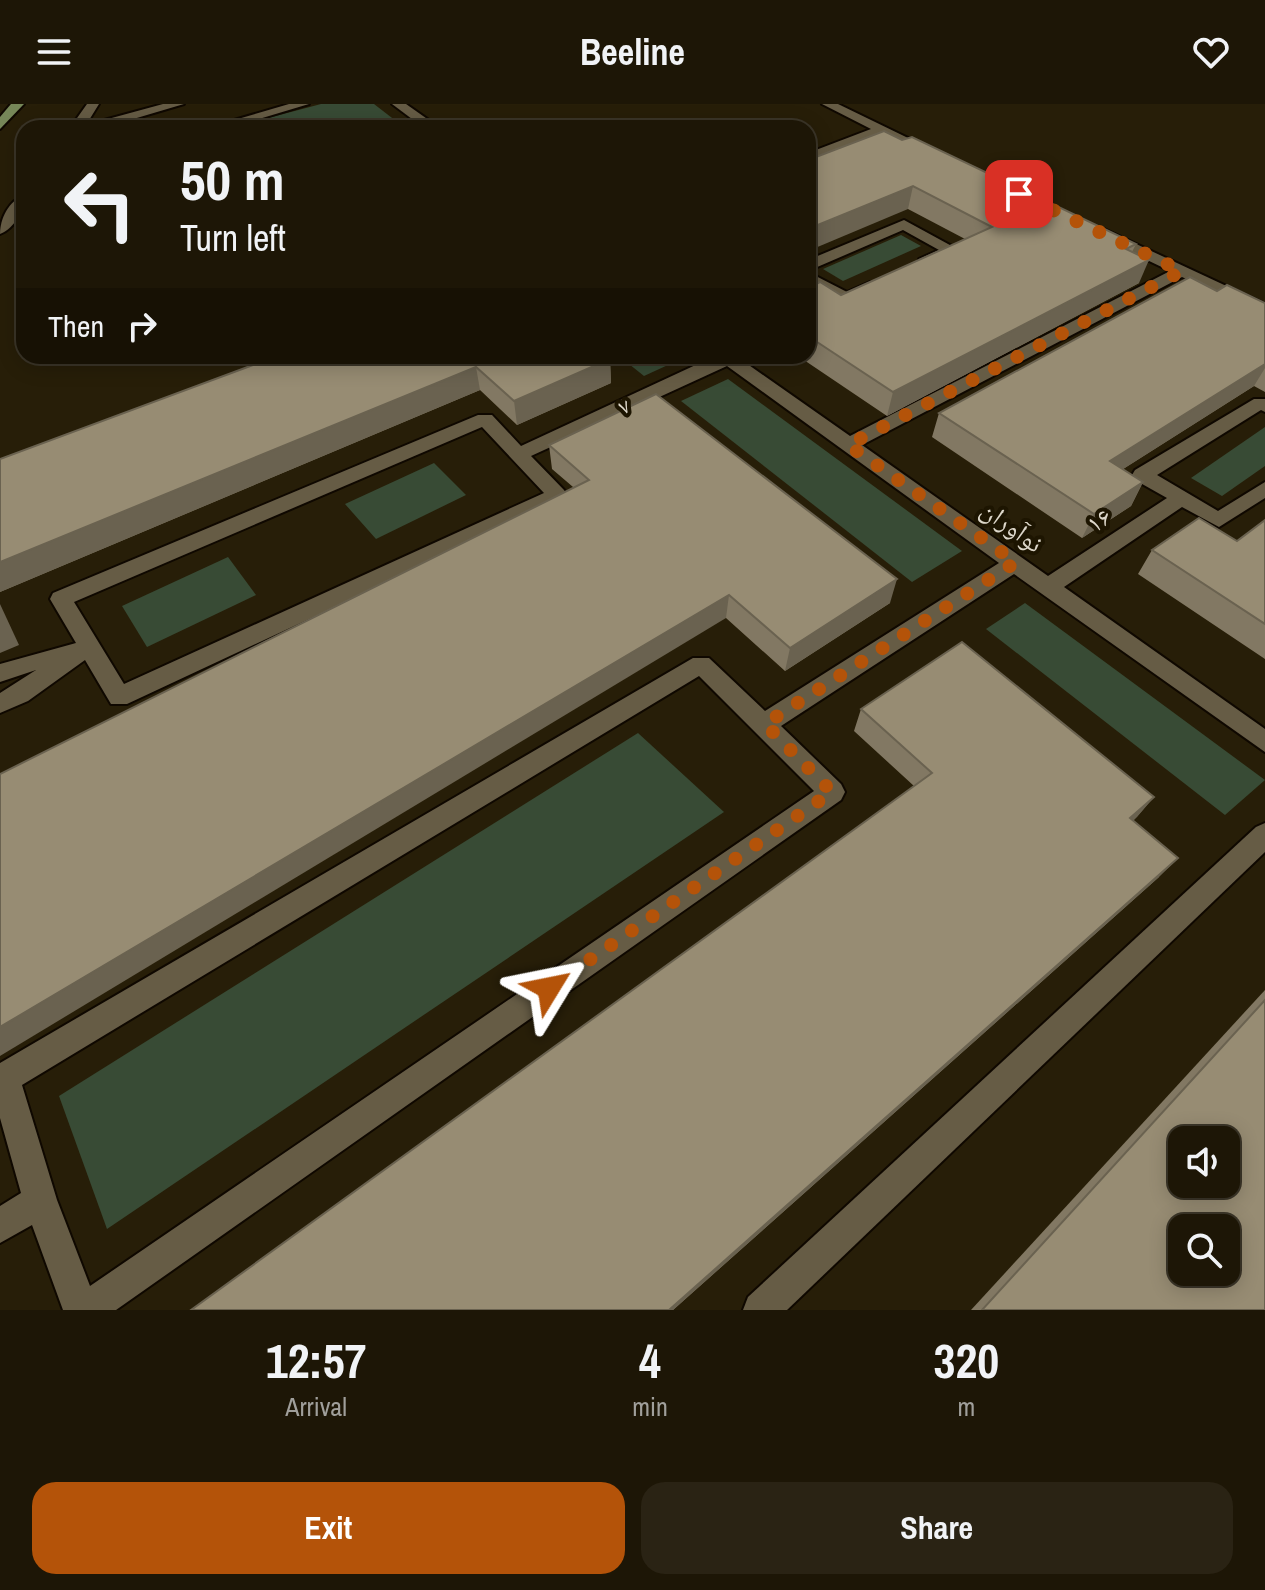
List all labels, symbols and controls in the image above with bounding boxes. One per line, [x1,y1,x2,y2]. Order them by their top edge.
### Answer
text: Beeline [580,28,685,76]
icon: menu [32,30,76,74]
icon: heart [1189,30,1233,74]
text: 50 m [180,142,285,217]
icon: left [48,152,152,256]
pin [985,160,1053,228]
icon: arrive [997,172,1041,216]
text: Turn left [180,214,286,262]
icon: right [120,304,164,348]
text: Then [48,306,104,346]
street label: ۷ [613,390,635,422]
street label: نوآوران [974,491,1051,560]
street label: ۱۶ [1079,499,1118,541]
position arrow [507,946,591,1030]
map controls [1168,1126,1240,1286]
button: sound [1168,1126,1240,1198]
button: search [1168,1214,1240,1286]
text: 12:57 [266,1328,366,1393]
text: 4 [639,1328,661,1393]
text: 320 [934,1328,999,1393]
text: Arrival [285,1389,347,1424]
text: min [632,1389,668,1424]
text: m [958,1389,975,1424]
button: Exit [32,1482,625,1574]
button: Share [641,1482,1233,1574]

